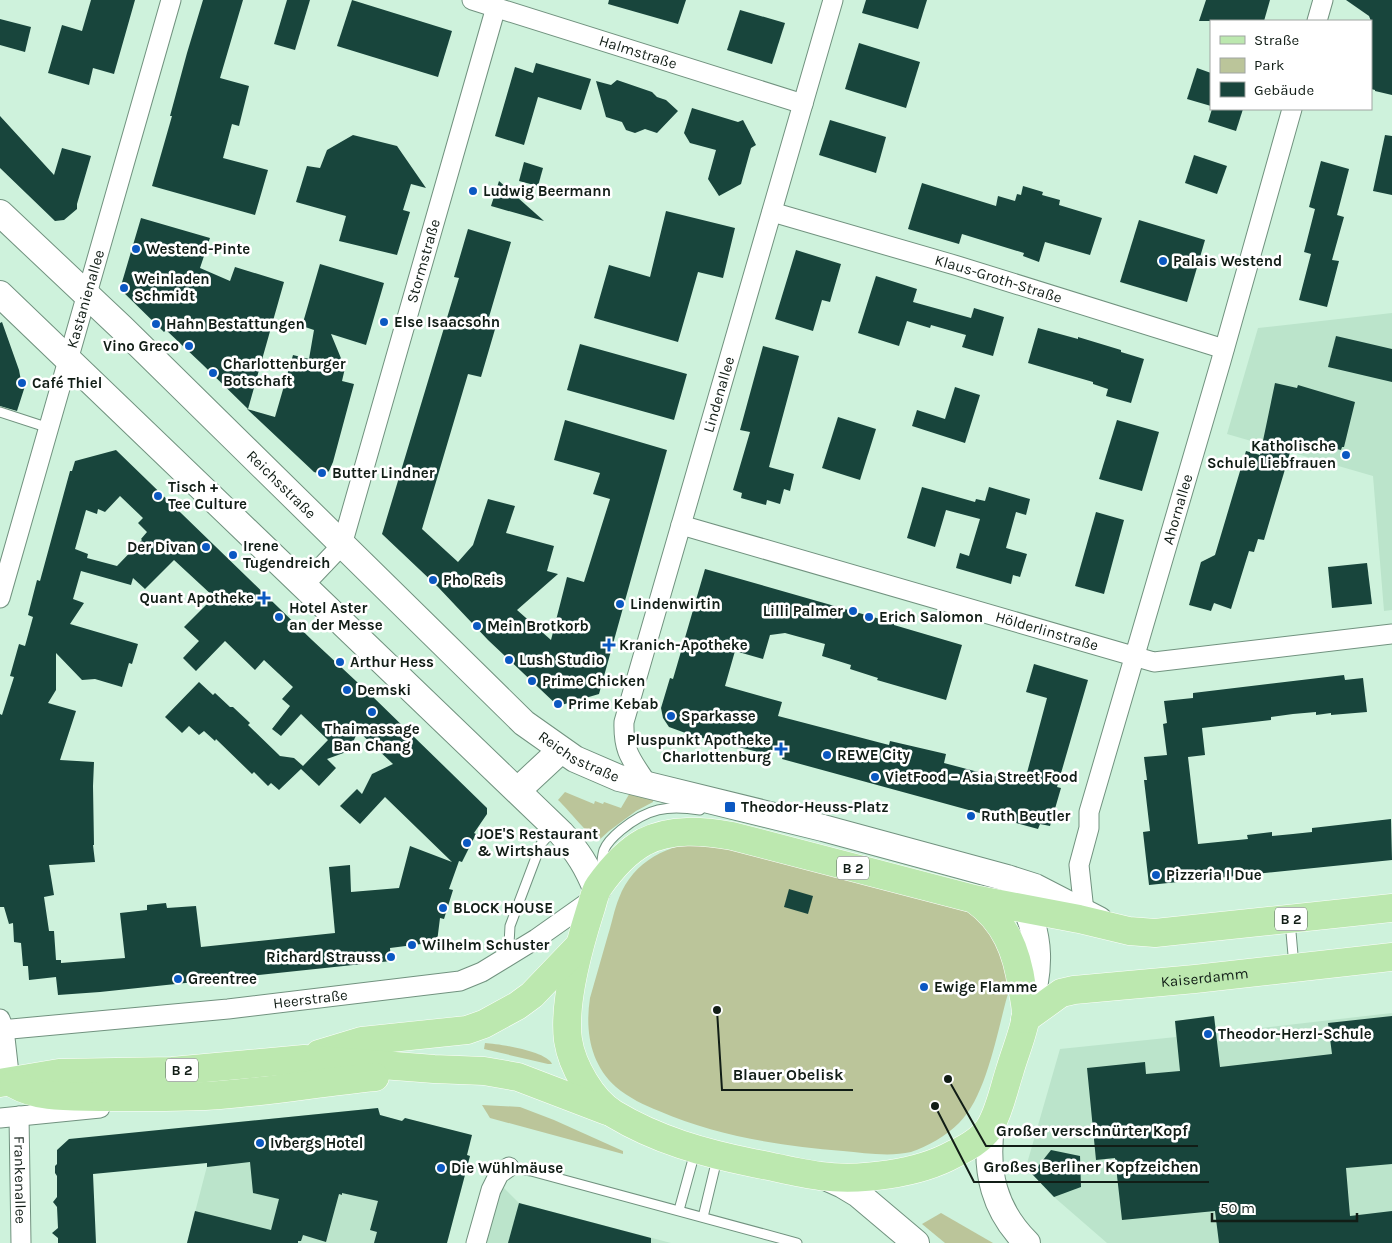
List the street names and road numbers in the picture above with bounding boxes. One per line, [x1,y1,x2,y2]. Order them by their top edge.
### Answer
street label: Halmstraße [597,31,679,73]
street label: Stormstraße [403,217,444,305]
street label: Kastanienallee [63,248,108,350]
street label: Klaus-Groth-Straße [933,251,1064,307]
street label: Lindenallee [699,354,738,435]
street label: Reichsstraße [243,446,320,523]
street label: Ahornallee [1159,472,1196,547]
street label: Hölderlinstraße [993,608,1101,654]
street label: Reichsstraße [535,727,622,786]
road number: B 2 [837,856,869,880]
road number: B 2 [1275,908,1307,931]
street label: Kaiserdamm [1160,964,1249,991]
street label: Heerstraße [272,986,349,1012]
road number: B 2 [166,1058,198,1082]
street label: Frankenallee [10,1136,30,1224]

